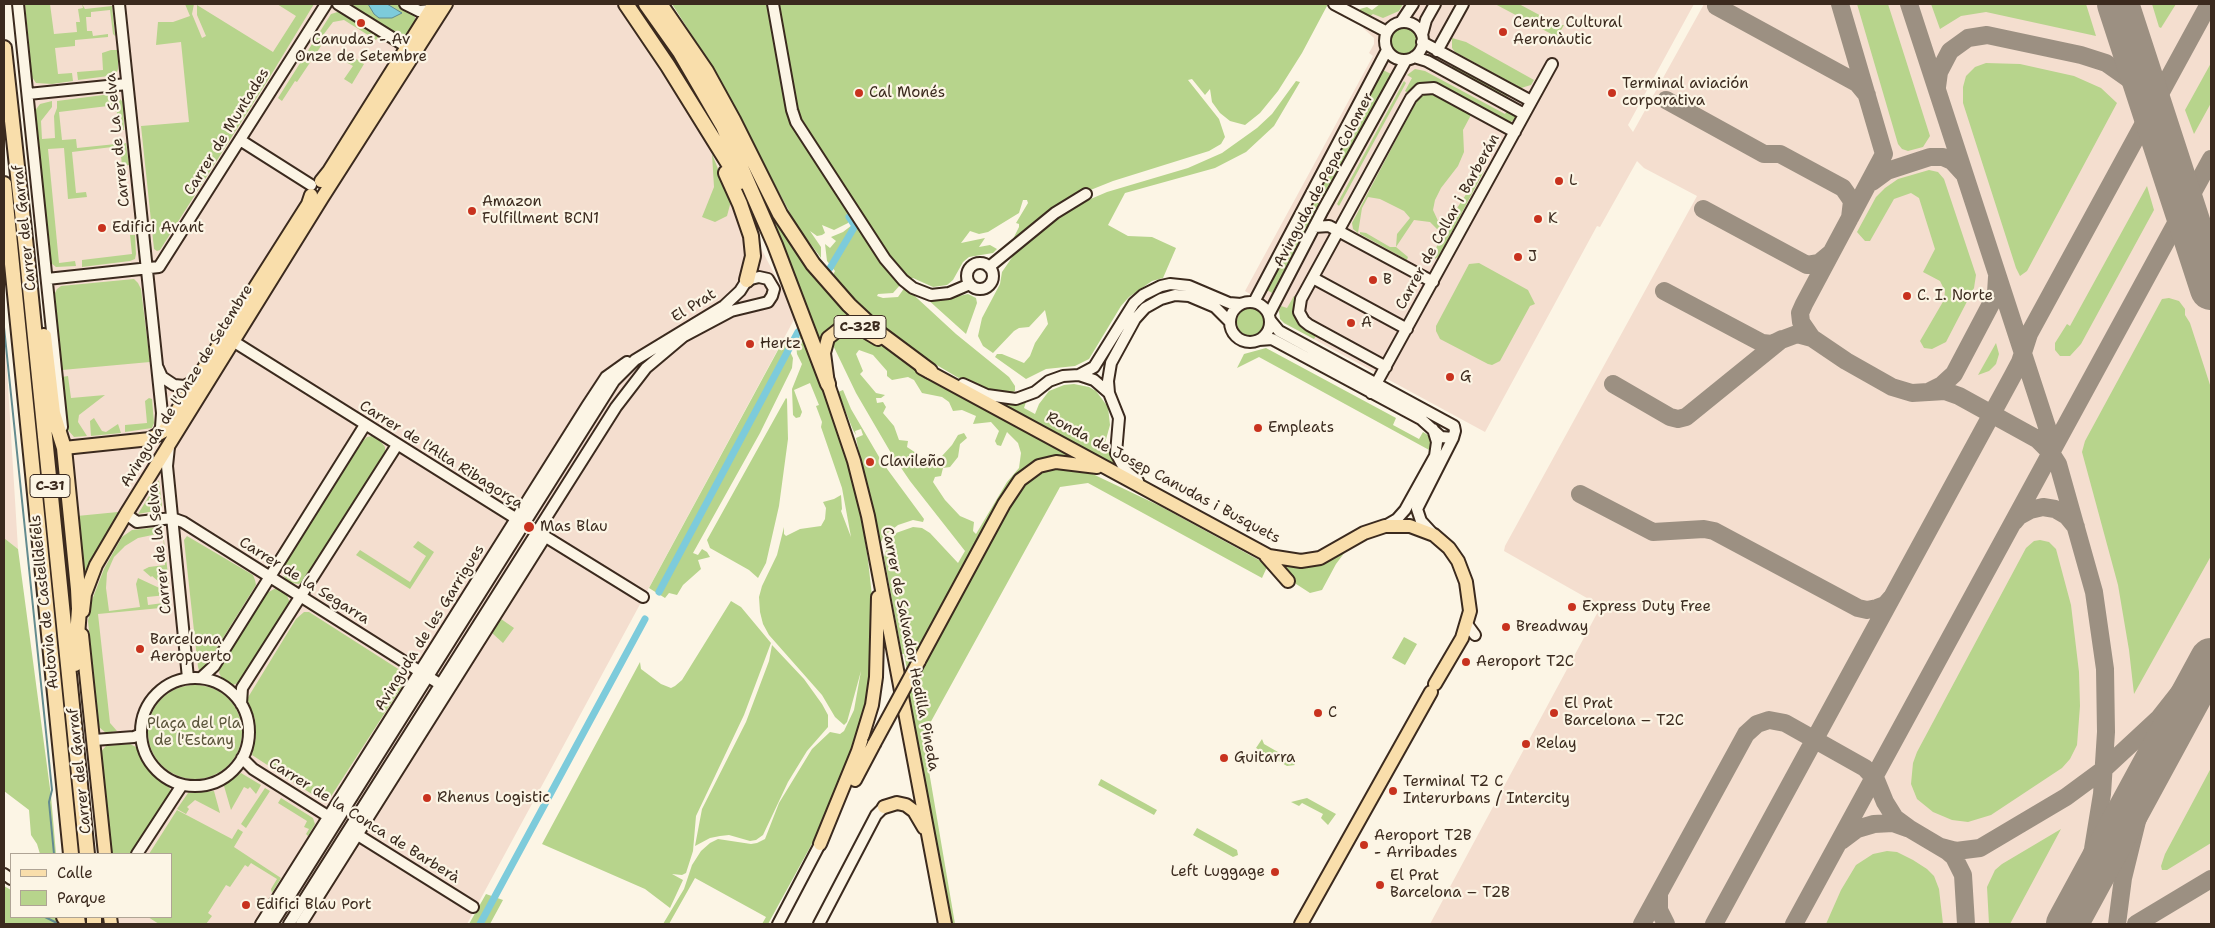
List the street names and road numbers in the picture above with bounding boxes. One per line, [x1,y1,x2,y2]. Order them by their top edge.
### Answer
street label: Carrer de Muntades [180,65,274,199]
street label: Carrer de La Selva [102,72,134,208]
street label: Avinguda de Pepa Colomer [1270,90,1378,270]
street label: Carrer de Collar i Barberán [1392,131,1504,313]
street label: Carrer del Garraf [9,164,41,292]
street label: Avinguda de l'Onze de Setembre [117,281,257,491]
street label: El Prat [668,285,720,327]
road number: C-32B [834,316,886,338]
street label: Carrer de l'Alta Ribagorça [356,397,526,513]
street label: Ronda de Josep Canudas i Busquets [1043,408,1283,548]
road number: C-31 [30,474,70,498]
street label: Carrer de la Selva [144,483,176,615]
street label: Autovia de Castelldefels [27,514,63,690]
street label: Carrer de Salvador Hedilla Pineda [877,525,943,773]
street label: Carrer de la Segarra [236,534,372,628]
street label: Avinguda de les Garrigues [371,542,489,714]
street label: Carrer del Garraf [64,707,96,835]
street label: Carrer de la Conca de Barberà [265,755,463,887]

